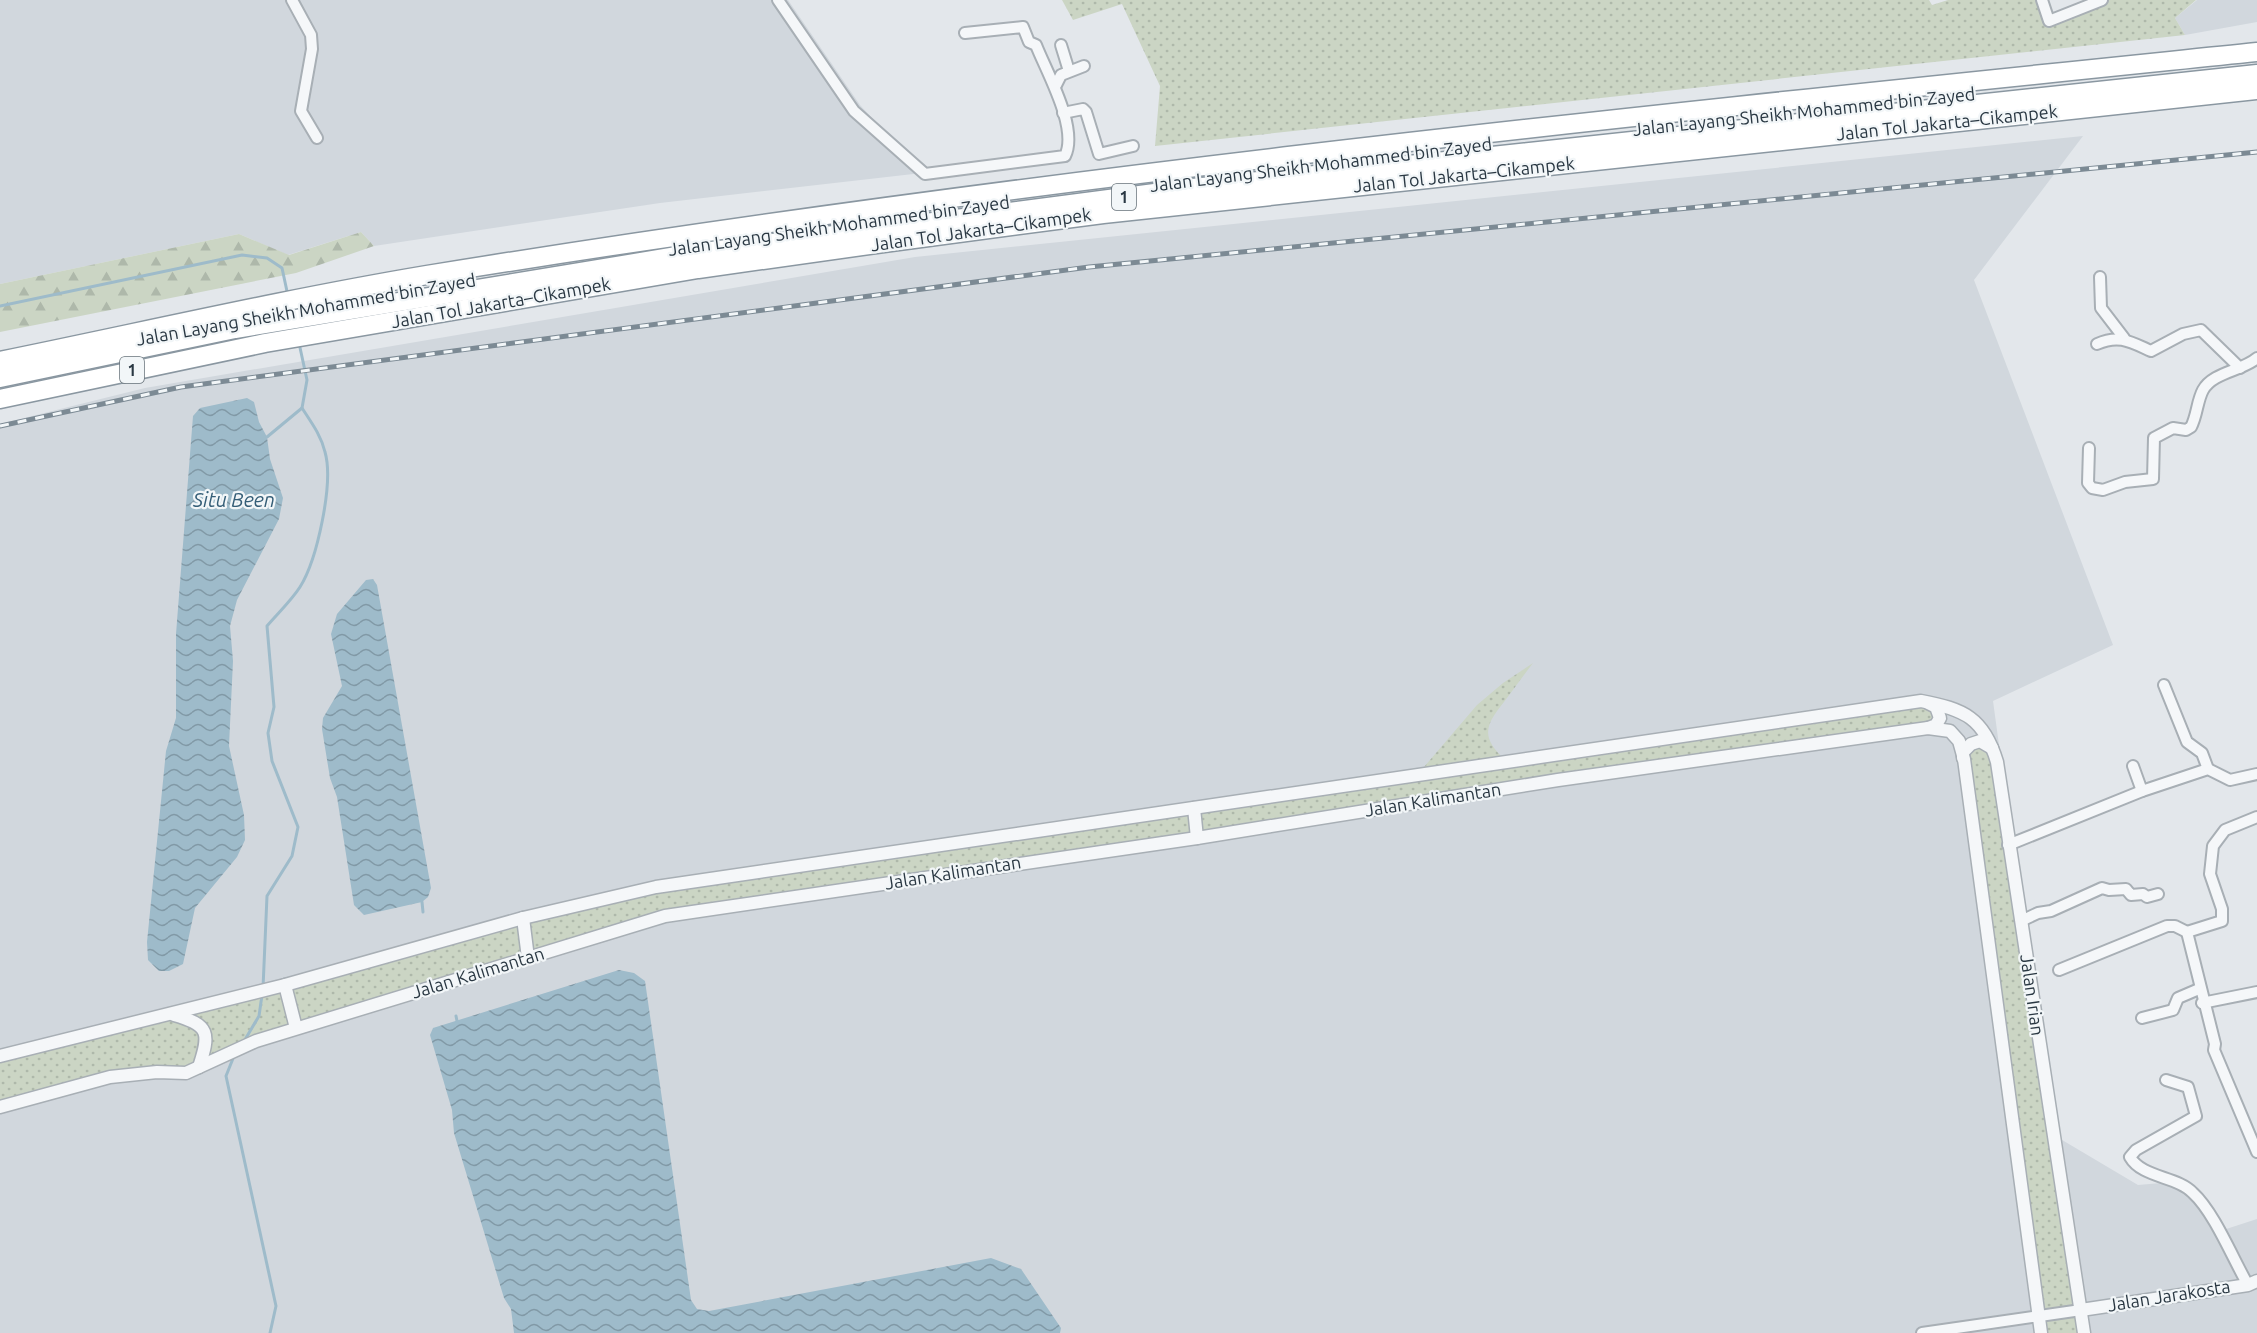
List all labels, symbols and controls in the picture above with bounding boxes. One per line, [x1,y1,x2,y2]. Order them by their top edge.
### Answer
street label: Jalan Layang Sheikh Mohammed bin Zayed [1632,83,1976,139]
street label: Jalan Tol Jakarta–Cikampek [1835,100,2059,144]
street label: Jalan Layang Sheikh Mohammed bin Zayed [1149,133,1493,195]
street label: Jalan Tol Jakarta–Cikampek [1352,152,1576,196]
road number: 1 [1112,184,1136,210]
street label: Jalan Layang Sheikh Mohammed bin Zayed [667,191,1011,259]
street label: Jalan Tol Jakarta–Cikampek [869,204,1092,254]
street label: Jalan Layang Sheikh Mohammed bin Zayed [135,269,477,349]
street label: Jalan Tol Jakarta–Cikampek [390,273,612,331]
road number: 1 [120,357,144,383]
water label: Situ Been [192,488,275,511]
street label: Jalan Kalimantan [1363,778,1502,820]
street label: Jalan Kalimantan [883,851,1022,893]
street label: Jalan Kalimantan [409,942,546,1002]
street label: Jalan Irian [2017,953,2049,1037]
street label: Jalan Jarakosta [2106,1275,2232,1315]

